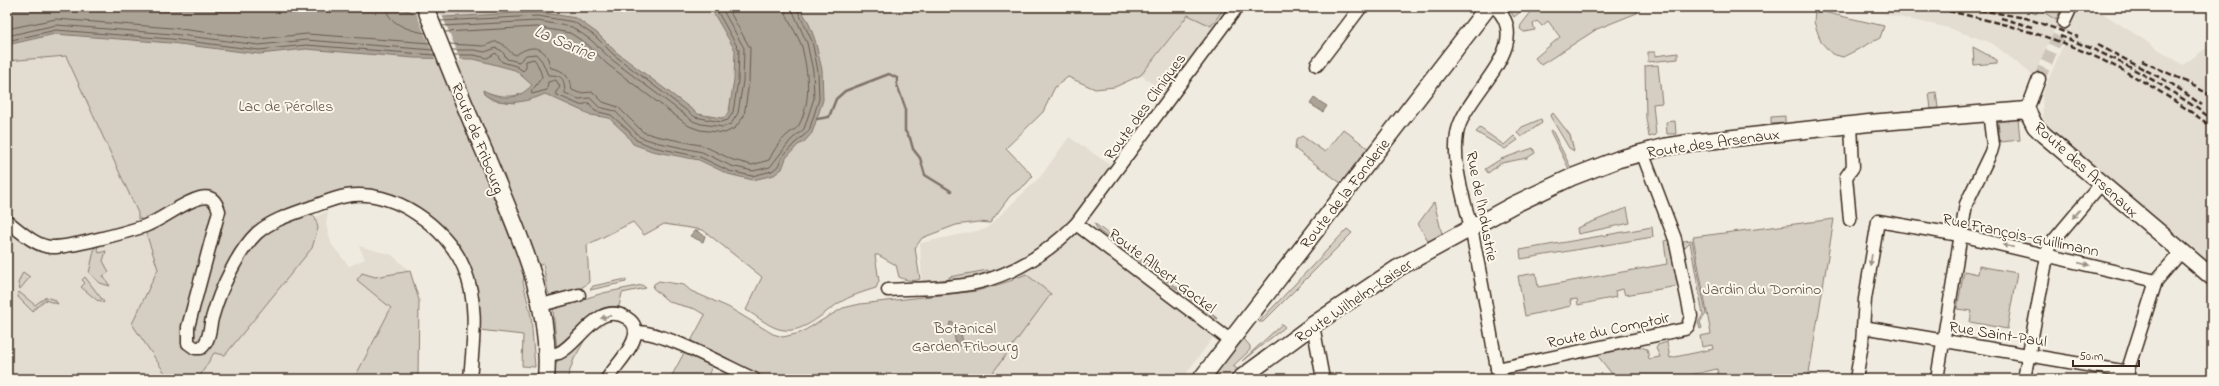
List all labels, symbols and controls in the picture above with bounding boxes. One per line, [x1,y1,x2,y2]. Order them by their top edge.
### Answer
water label: La Sarine [530,19,600,68]
street label: Route des Cliniques [1098,49,1193,166]
street label: Route de Fribourg [444,80,510,198]
park label: Lac de Pérolles [239,95,333,119]
street label: Route des Arsenaux [2028,117,2144,224]
street label: Route des Arsenaux [1645,123,1781,165]
street label: Route de la Fonderie [1295,133,1397,255]
street label: Rue de l'Industrie [1459,149,1504,264]
street label: Rue François-Guillimann [1940,208,2101,264]
one-way arrow [2071,208,2080,219]
street label: Route Albert-Gockel [1103,223,1221,320]
one-way arrow [2002,243,2014,249]
street label: Route Wilhelm-Kaiser [1291,253,1418,350]
one-way arrow [1868,254,1874,266]
one-way arrow [2078,261,2090,267]
park label: Jardin du Domino [1703,278,1821,302]
street label: Route du Comptoir [1545,306,1672,356]
one-way arrow [600,314,613,320]
street label: Rue Saint-Paul [1947,315,2049,355]
park label: Botanical Garden Fribourg [912,317,1018,359]
scale bar [2073,342,2139,368]
text: 50 m [2079,348,2103,366]

